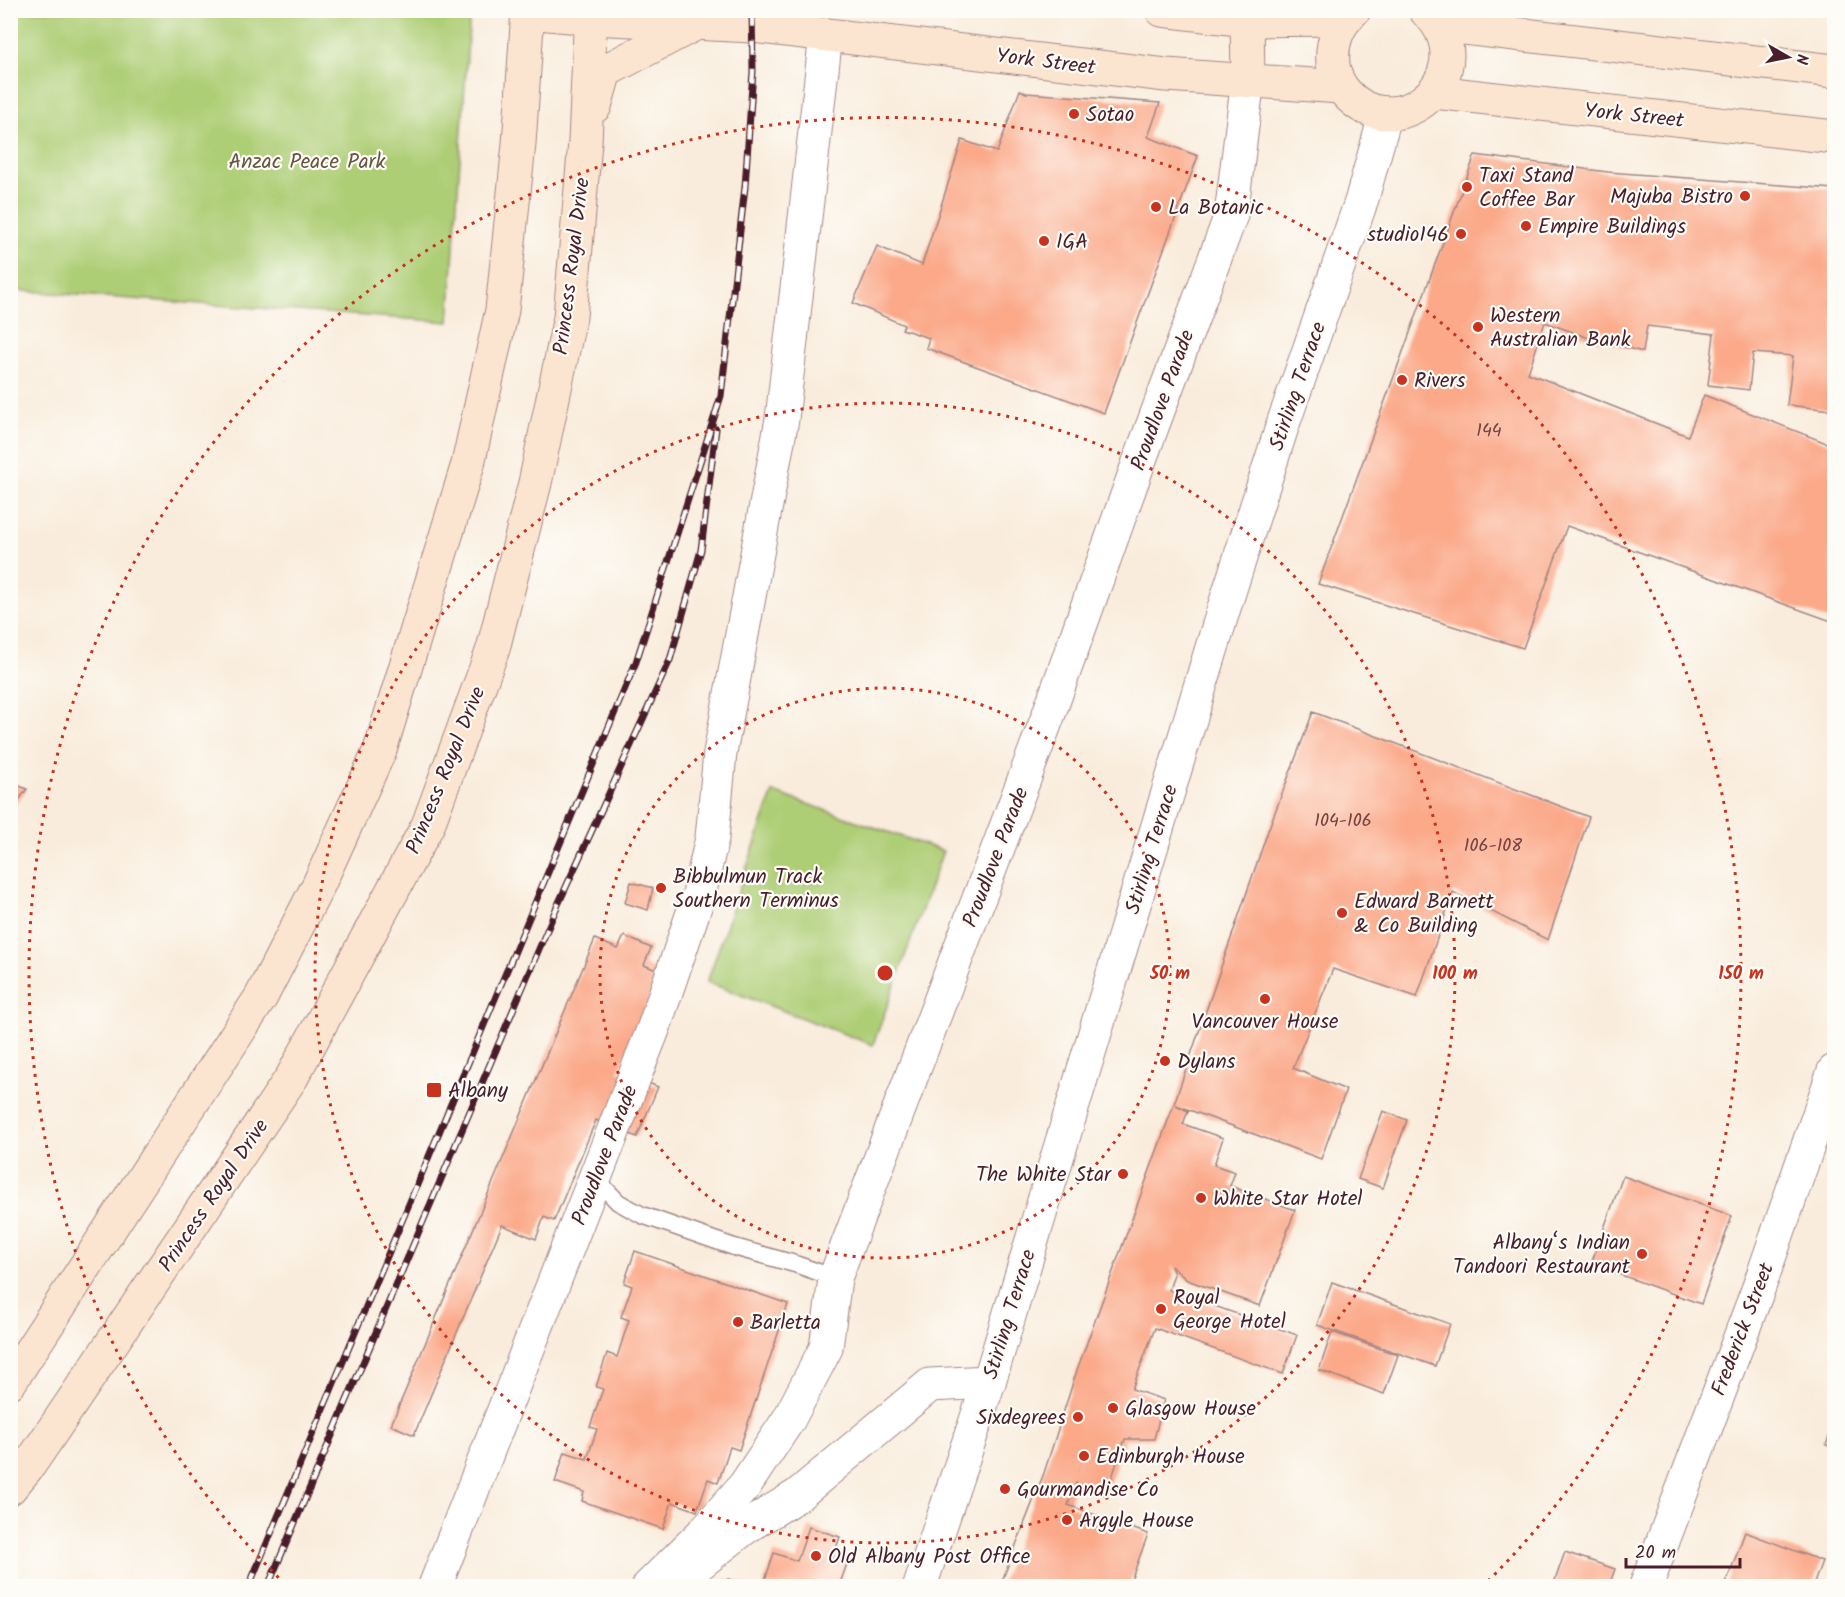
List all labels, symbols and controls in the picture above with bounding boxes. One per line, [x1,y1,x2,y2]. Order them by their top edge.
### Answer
north arrow [1758,27,1818,87]
street label: York Street [994,40,1098,85]
text: N [1788,52,1814,66]
street label: York Street [1582,95,1686,138]
place label: Sotao [1086,99,1134,132]
marker: Sotao [1067,107,1081,121]
park label: Anzac Peace Park [229,146,386,179]
place label: Taxi Stand Coffee Bar [1479,160,1575,217]
street label: Princess Royal Drive [545,175,600,357]
marker: Taxi Stand Coffee Bar [1460,180,1474,194]
place label: Majuba Bistro [1610,181,1733,214]
marker: Majuba Bistro [1738,189,1752,203]
place label: La Botanic [1168,192,1264,225]
marker: La Botanic [1149,200,1163,214]
place label: Empire Buildings [1538,211,1686,244]
place label: studio146 [1367,219,1449,252]
marker: Empire Buildings [1519,219,1533,233]
place label: IGA [1056,226,1088,259]
marker: studio146 [1454,227,1468,241]
marker: IGA [1037,234,1051,248]
place label: Western Australian Bank [1490,300,1631,357]
street label: Stirling Terrace [1261,317,1336,455]
marker: Western Australian Bank [1471,320,1485,334]
street label: Proudlove Parade [1123,325,1204,476]
place label: Rivers [1414,365,1466,398]
marker: Rivers [1395,373,1409,387]
house number: 144 [1476,417,1502,446]
street label: Princess Royal Drive [398,681,495,859]
street label: Stirling Terrace [1117,780,1188,918]
street label: Proudlove Parade [955,782,1038,932]
house number: 104-106 [1314,807,1372,836]
house number: 106-108 [1464,832,1522,861]
place label: Bibbulmun Track Southern Terminus [673,861,839,918]
marker: Bibbulmun Track Southern Terminus [654,881,668,895]
place label: Edward Barnett & Co Building [1354,886,1495,943]
marker: Edward Barnett & Co Building [1335,906,1349,920]
text: 50 m [1149,960,1190,989]
text: 100 m [1432,960,1478,989]
text: 150 m [1718,960,1764,989]
centre of rings [875,963,895,983]
marker: Vancouver House [1258,992,1272,1006]
place label: Vancouver House [1192,1006,1339,1039]
place label: Dylans [1177,1046,1236,1079]
marker: Dylans [1158,1054,1172,1068]
place label: Albany [448,1075,508,1108]
street label: Proudlove Parade [564,1080,647,1230]
marker: Albany [425,1081,443,1099]
street label: Princess Royal Drive [151,1112,278,1279]
place label: The White Star [976,1159,1112,1192]
marker: The White Star [1116,1167,1130,1181]
place label: White Star Hotel [1213,1183,1362,1216]
marker: White Star Hotel [1194,1191,1208,1205]
place label: Albany‘s Indian Tandoori Restaurant [1453,1227,1631,1284]
street label: Stirling Terrace [975,1245,1046,1383]
marker: Albany‘s Indian Tandoori Restaurant [1635,1247,1649,1261]
street label: Frederick Street [1703,1257,1784,1401]
place label: Royal George Hotel [1173,1282,1286,1339]
marker: Royal George Hotel [1154,1302,1168,1316]
place label: Barletta [750,1307,821,1340]
marker: Barletta [731,1315,745,1329]
place label: Glasgow House [1125,1393,1256,1426]
marker: Glasgow House [1106,1401,1120,1415]
place label: Sixdegrees [976,1402,1066,1435]
marker: Sixdegrees [1071,1410,1085,1424]
place label: Edinburgh House [1096,1441,1245,1474]
marker: Edinburgh House [1077,1449,1091,1463]
place label: Gourmandise Co [1017,1474,1159,1507]
marker: Gourmandise Co [998,1482,1012,1496]
place label: Argyle House [1079,1505,1194,1538]
marker: Argyle House [1060,1513,1074,1527]
scale bar [1626,1531,1740,1569]
text: 20 m [1635,1539,1676,1568]
place label: Old Albany Post Office [828,1541,1031,1574]
marker: Old Albany Post Office [809,1549,823,1563]

